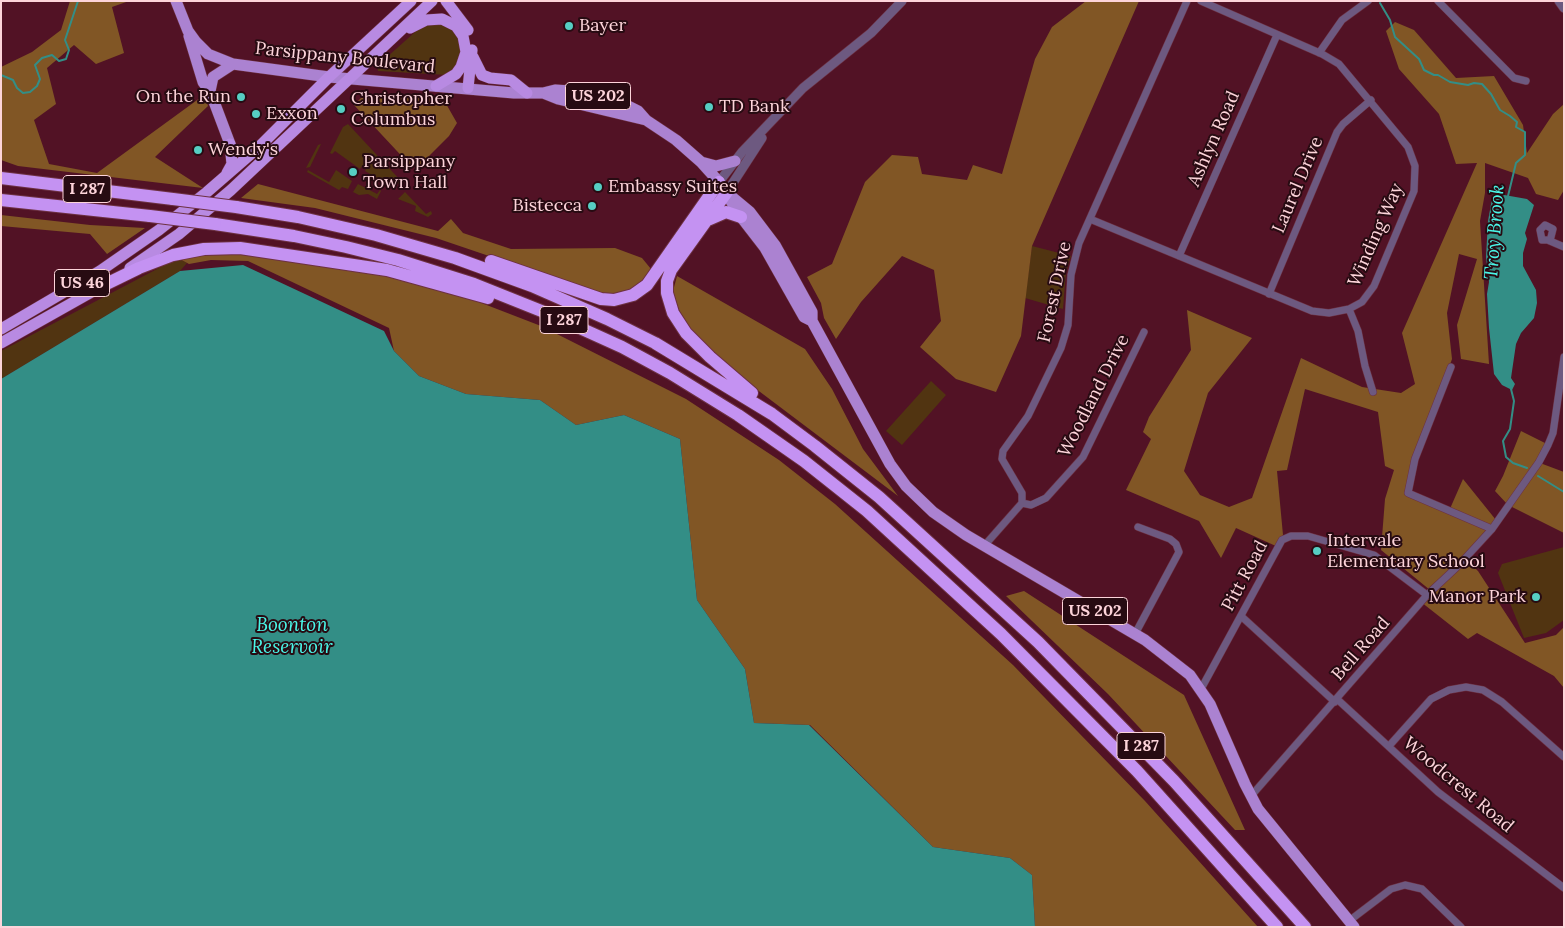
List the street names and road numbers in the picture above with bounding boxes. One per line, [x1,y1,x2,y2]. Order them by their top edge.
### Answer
street label: Parsippany Boulevard [254,38,436,78]
road number: US 202 [566,82,630,110]
street label: Ashlyn Road [1183,88,1245,190]
street label: Laurel Drive [1268,133,1328,237]
road number: I 287 [63,175,111,202]
street label: Winding Way [1344,180,1408,290]
street label: Forest Drive [1034,240,1076,344]
road number: US 46 [54,270,110,296]
road number: I 287 [540,306,588,334]
street label: Woodland Drive [1054,331,1134,461]
street label: Pitt Road [1217,537,1273,615]
road number: US 202 [1062,598,1128,624]
street label: Bell Road [1328,613,1394,685]
road number: I 287 [1117,732,1165,759]
street label: Woodcrest Road [1398,732,1518,838]

